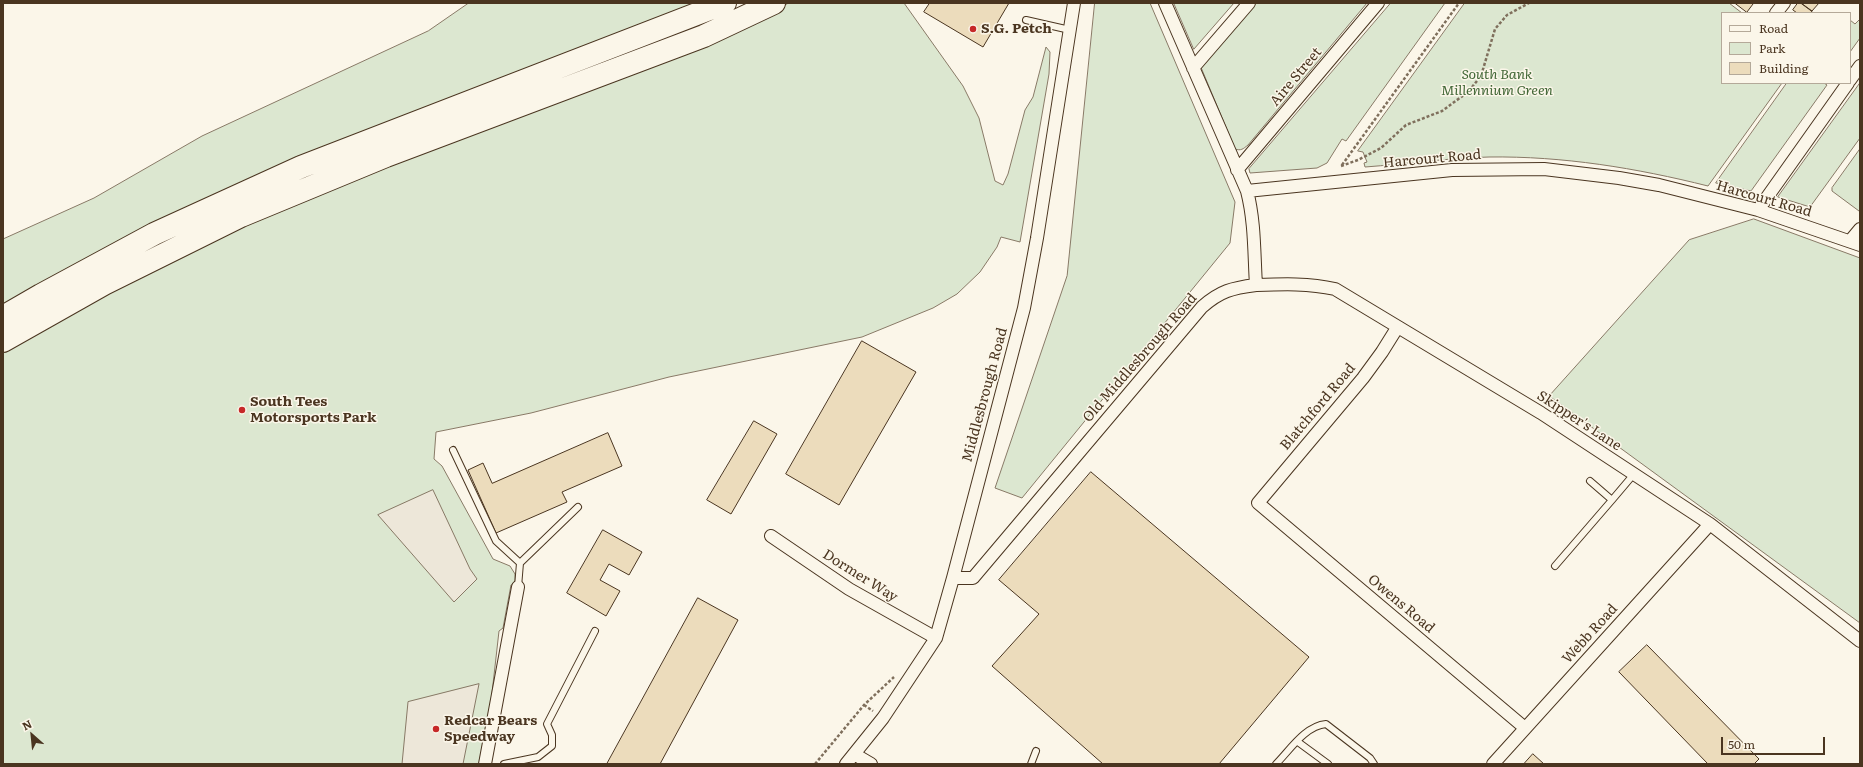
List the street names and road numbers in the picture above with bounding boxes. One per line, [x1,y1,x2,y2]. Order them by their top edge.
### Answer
street label: Aire Street [1267,44,1325,110]
street label: Harcourt Road [1382,146,1482,172]
street label: Harcourt Road [1714,177,1814,221]
street label: Old Middlesbrough Road [1079,290,1201,426]
street label: Middlesbrough Road [959,326,1011,464]
street label: Blatchford Road [1277,360,1359,454]
street label: Skipper's Lane [1534,387,1624,455]
street label: Dormer Way [819,546,901,606]
street label: Owens Road [1364,571,1438,637]
street label: Webb Road [1559,601,1621,667]

